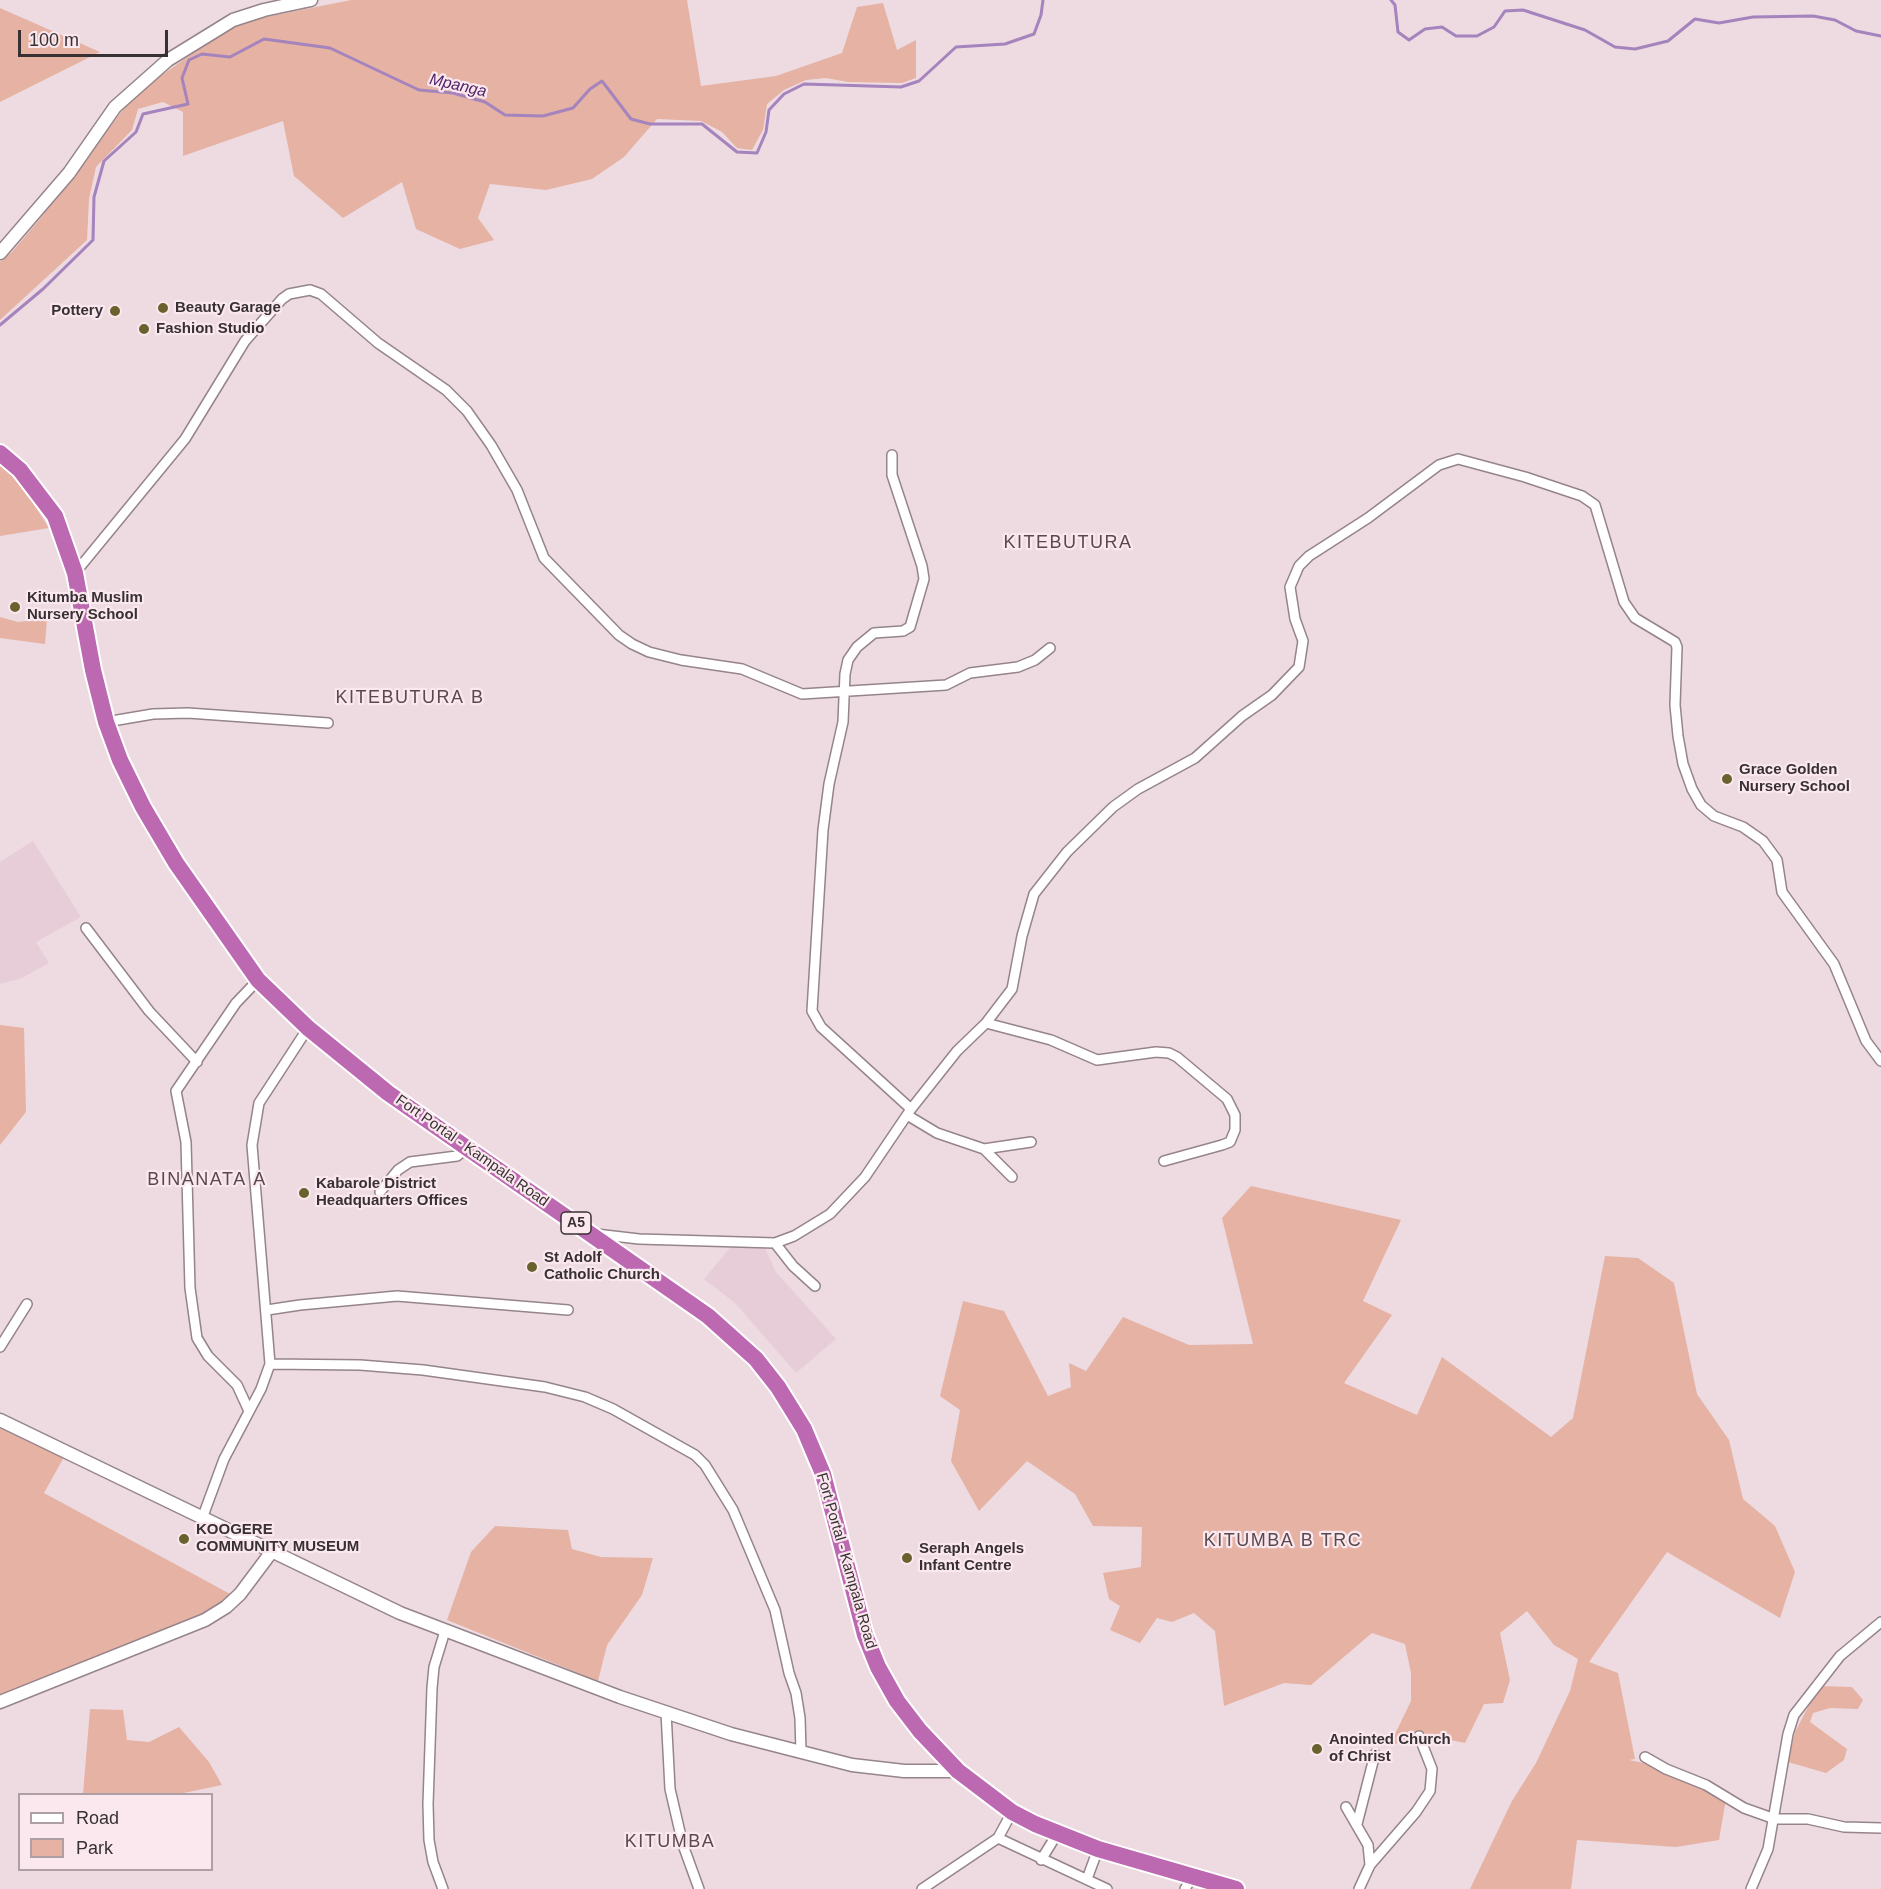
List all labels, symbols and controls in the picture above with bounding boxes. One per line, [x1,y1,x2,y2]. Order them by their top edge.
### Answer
scale bar [21,18,171,56]
text: 100 m [29,30,79,50]
water label: Mpanga [428,70,488,102]
place label: Beauty Garage [175,299,281,317]
marker: Beauty Garage [156,301,170,315]
place label: Pottery [51,302,103,320]
marker: Pottery [108,304,122,318]
place label: Fashion Studio [156,320,264,338]
marker: Fashion Studio [137,322,151,336]
district label: KITEBUTURA [1003,532,1133,554]
place label: Kitumba Muslim Nursery School [27,589,143,624]
marker: Kitumba Muslim Nursery School [8,600,22,614]
district label: KITEBUTURA B [335,687,485,709]
place label: Grace Golden Nursery School [1739,761,1850,796]
marker: Grace Golden Nursery School [1720,772,1734,786]
street label: Fort Portal - Kampala Road [392,1091,552,1211]
district label: BINANATA A [147,1169,267,1191]
place label: Kabarole District Headquarters Offices [316,1175,468,1210]
marker: Kabarole District Headquarters Offices [297,1186,311,1200]
road number: A5 [561,1212,591,1234]
place label: St Adolf Catholic Church [544,1249,660,1284]
marker: St Adolf Catholic Church [525,1260,539,1274]
street label: Fort Portal - Kampala Road [812,1471,880,1651]
place label: KOOGERE COMMUNITY MUSEUM [196,1521,359,1556]
district label: KITUMBA B TRC [1204,1530,1362,1552]
marker: KOOGERE COMMUNITY MUSEUM [177,1532,191,1546]
place label: Seraph Angels Infant Centre [919,1540,1024,1575]
marker: Seraph Angels Infant Centre [900,1551,914,1565]
place label: Anointed Church of Christ [1329,1731,1451,1766]
marker: Anointed Church of Christ [1310,1742,1324,1756]
legend [18,1793,213,1871]
text: Road [76,1808,119,1828]
district label: KITUMBA [625,1831,715,1853]
text: Park [76,1838,113,1858]

